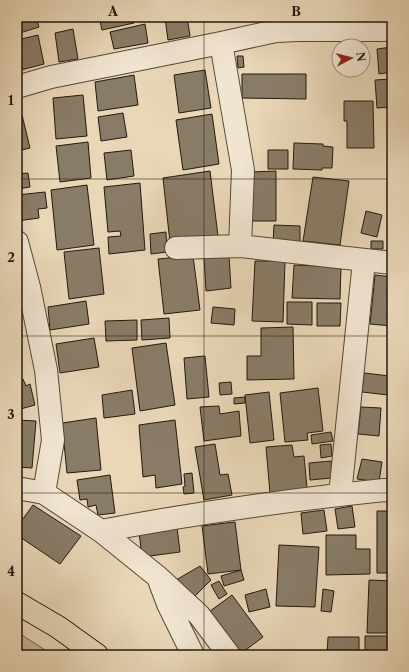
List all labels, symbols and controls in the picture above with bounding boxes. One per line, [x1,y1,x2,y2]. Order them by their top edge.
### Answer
text: A [107,3,119,19]
text: B [291,3,301,19]
north arrow [331,38,371,78]
text: N [353,51,369,63]
text: 1 [8,92,14,108]
text: 2 [7,249,15,265]
text: 3 [7,406,15,422]
text: 4 [7,563,15,579]

